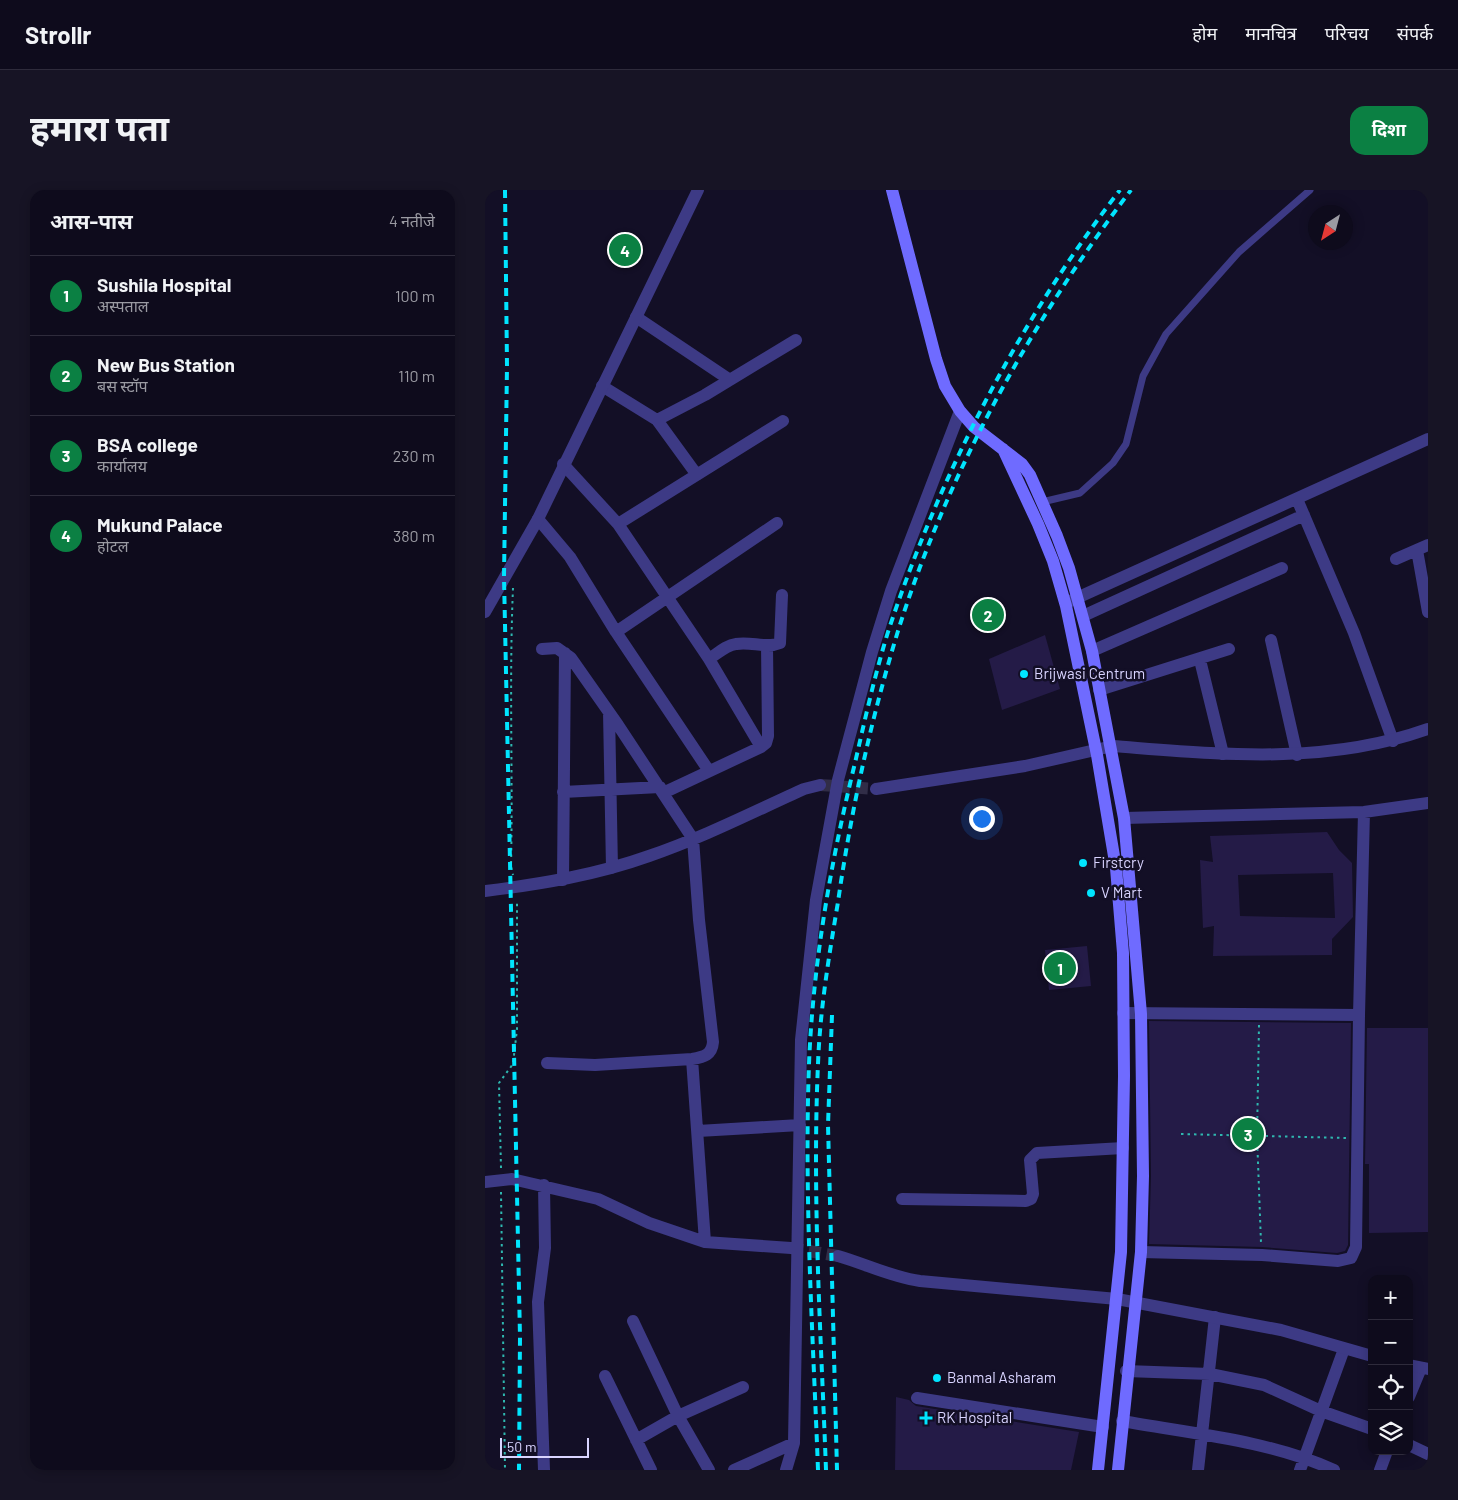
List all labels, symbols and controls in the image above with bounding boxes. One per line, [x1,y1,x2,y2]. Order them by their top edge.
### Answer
text: Strollr [25,20,92,49]
text: होम [1192,22,1217,44]
text: मानचित्र [1245,22,1297,44]
text: परिचय [1325,22,1369,44]
text: संपर्क [1397,22,1433,44]
text: हमारा पता [30,106,169,148]
button: दिशा [1350,106,1428,155]
north arrow [1308,205,1353,250]
text: आस-पास [50,208,133,233]
text: 4 नतीजे [389,211,435,230]
pin: 4 [609,231,641,269]
text: Sushila Hospital [97,273,231,296]
text: 1 [63,286,69,305]
text: 100 m [395,286,435,305]
text: अस्पताल [97,296,149,315]
text: New Bus Station [97,353,235,376]
text: 2 [62,366,70,385]
text: 110 m [398,366,435,385]
text: बस स्टॉप [97,376,148,395]
text: BSA college [97,433,198,456]
text: 3 [62,446,70,465]
text: 230 m [393,446,435,465]
text: कार्यालय [97,456,147,475]
text: Mukund Palace [97,513,223,536]
text: 4 [61,526,71,545]
text: 380 m [393,526,435,545]
text: होटल [97,536,129,555]
pin: 2 [972,596,1004,634]
place label: Brijwasi Centrum [1034,664,1145,682]
marker: Brijwasi Centrum [1018,668,1030,680]
your location [969,806,995,832]
place label: Firstcry [1093,853,1144,871]
marker: Firstcry [1077,857,1089,869]
place label: V Mart [1101,883,1142,901]
marker: V Mart [1085,887,1097,899]
pin: 1 [1044,949,1076,987]
pin: 3 [1232,1115,1264,1153]
map controls [1368,1275,1413,1455]
button: + [1368,1275,1413,1320]
button: − [1368,1320,1413,1365]
button: locate [1368,1365,1413,1410]
place label: Banmal Asharam [947,1368,1056,1386]
marker: Banmal Asharam [931,1372,943,1384]
place label: RK Hospital [937,1408,1012,1426]
button: layers [1368,1410,1413,1455]
marker: RK Hospital [919,1411,933,1425]
scale bar [500,1435,589,1458]
text: 50 m [507,1438,536,1455]

